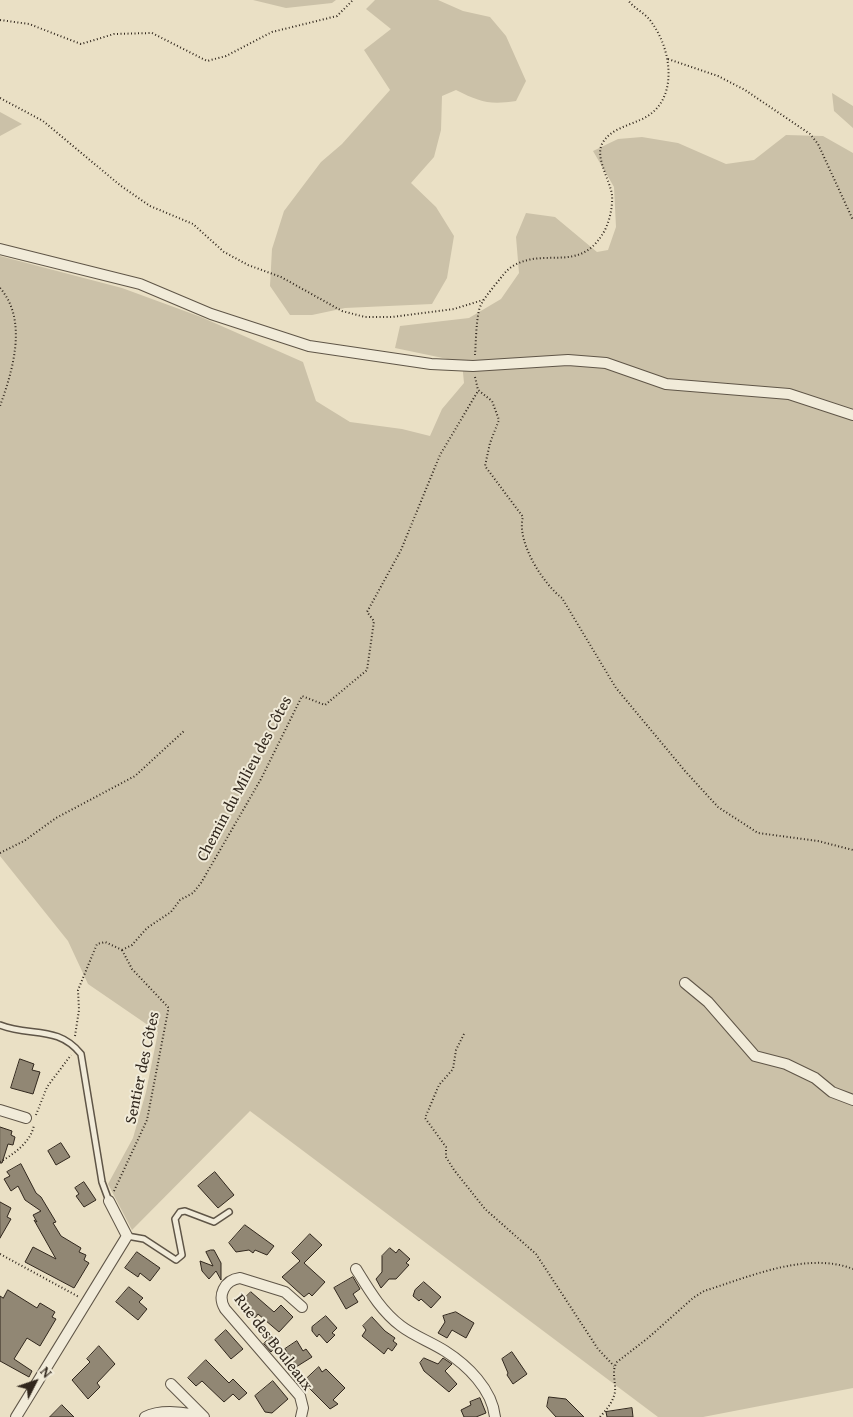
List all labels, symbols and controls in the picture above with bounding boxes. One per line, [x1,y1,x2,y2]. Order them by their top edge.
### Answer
street label: Chemin du Milieu des Côtes [193,693,297,865]
street label: Sentier des Côtes [122,1010,164,1126]
street label: Rue des Bouleaux [229,1291,317,1395]
north arrow [10,1357,60,1407]
text: N [36,1362,57,1382]

